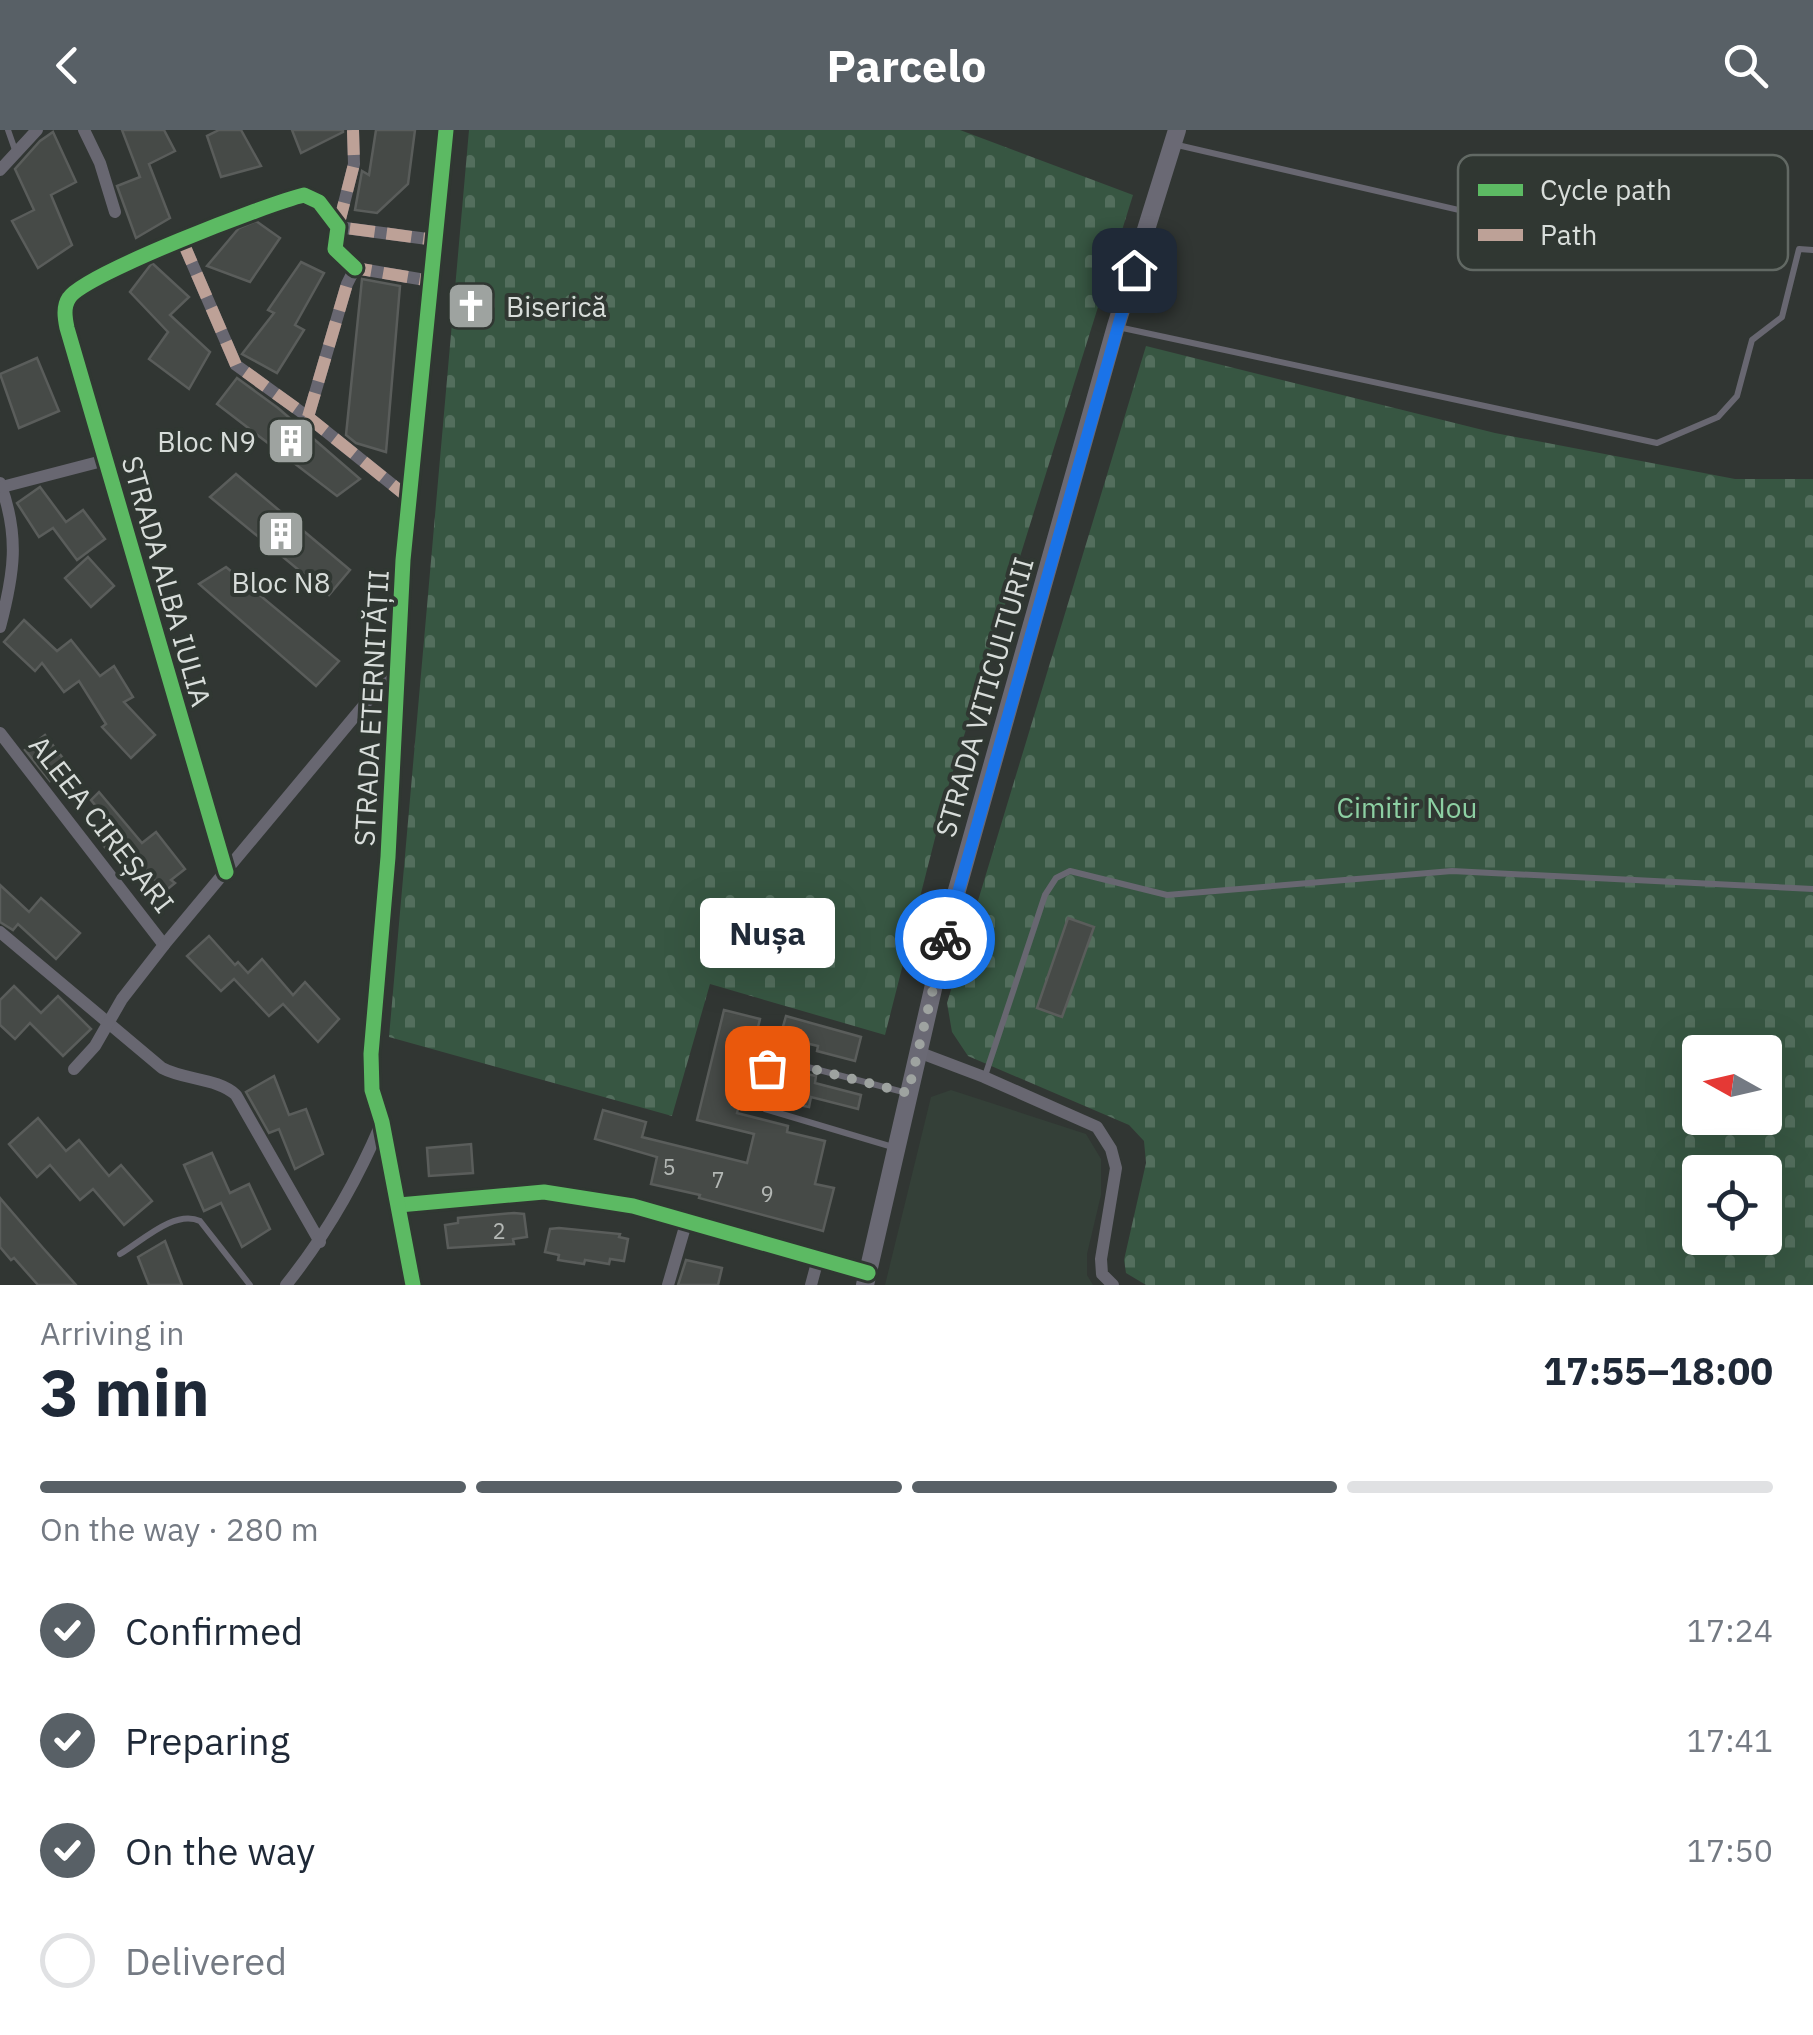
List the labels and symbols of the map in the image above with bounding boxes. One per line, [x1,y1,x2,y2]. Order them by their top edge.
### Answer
legend [1458,155,1788,270]
text: Cycle path [1540,171,1672,208]
text: Path [1540,216,1597,253]
pin [1092,228,1177,313]
church icon: Biserică [445,280,497,332]
place label: Biserică [506,288,607,325]
building icon: Bloc N9 [265,415,317,467]
place label: Bloc N9 [157,423,256,460]
street label: STRADA ALBA IULIA [114,452,220,710]
building icon: Bloc N8 [255,508,307,560]
street label: STRADA VITICULTURII [926,553,1042,841]
place label: Bloc N8 [232,564,330,601]
street label: STRADA ETERNITĂȚII [345,569,397,847]
street label: ALEEA CIREȘARI [21,728,183,920]
park label: Cimitir Nou [1337,789,1477,826]
courier [895,889,995,989]
callout: Nușa [700,898,834,968]
pin [725,1026,810,1111]
north arrow [1682,1035,1782,1135]
house number: 5 [662,1152,676,1181]
house number: 7 [711,1165,725,1194]
house number: 9 [760,1179,774,1208]
house number: 2 [492,1216,506,1245]

